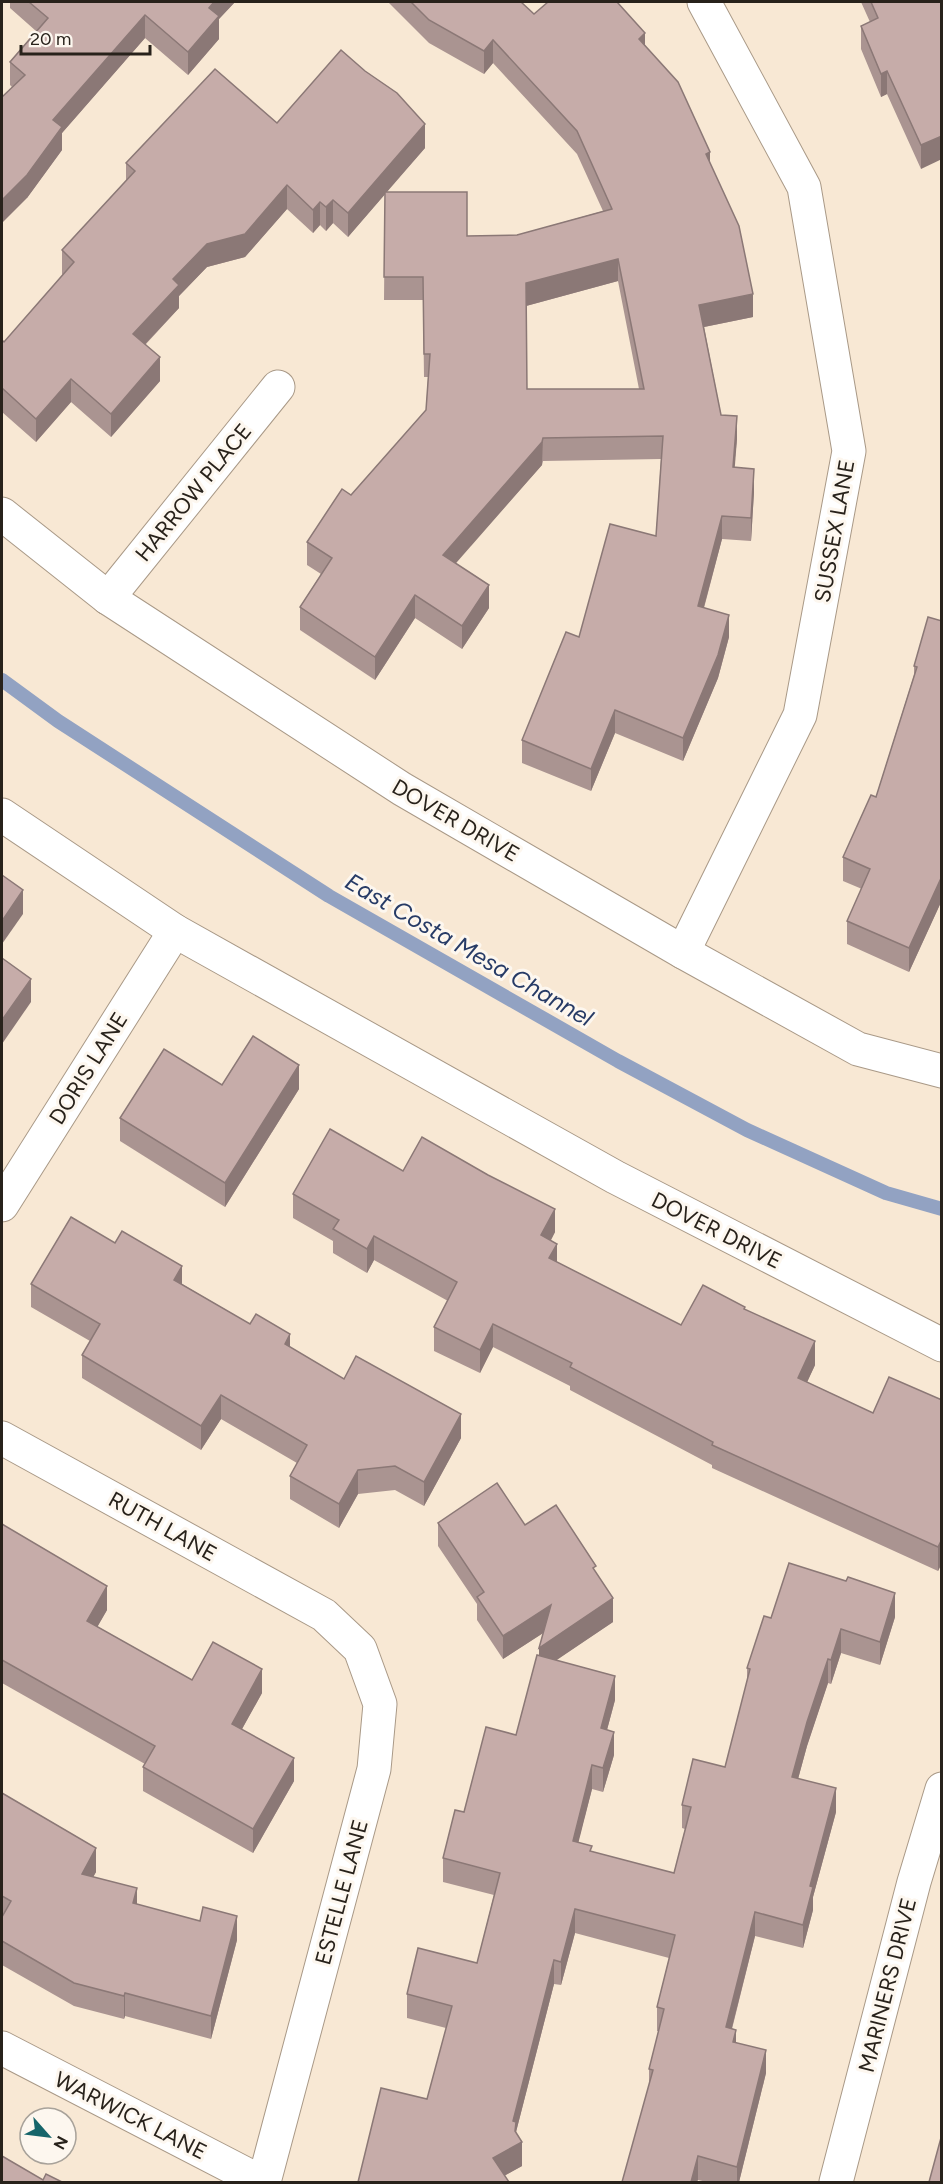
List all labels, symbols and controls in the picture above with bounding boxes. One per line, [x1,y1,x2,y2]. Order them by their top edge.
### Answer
scale bar [21,18,150,56]
text: 20 m [30,28,71,50]
street label: HARROW PLACE [129,418,257,567]
street label: SUSSEX LANE [809,458,860,605]
street label: DOVER DRIVE [387,773,524,868]
water label: East Costa Mesa Channel [340,867,599,1033]
street label: DORIS LANE [43,1007,134,1129]
street label: DOVER DRIVE [647,1186,786,1275]
street label: RUTH LANE [104,1486,222,1567]
street label: ESTELLE LANE [309,1816,374,1968]
street label: MARINERS DRIVE [853,1895,922,2075]
street label: WARWICK LANE [51,2065,211,2165]
north arrow [18,2106,78,2166]

